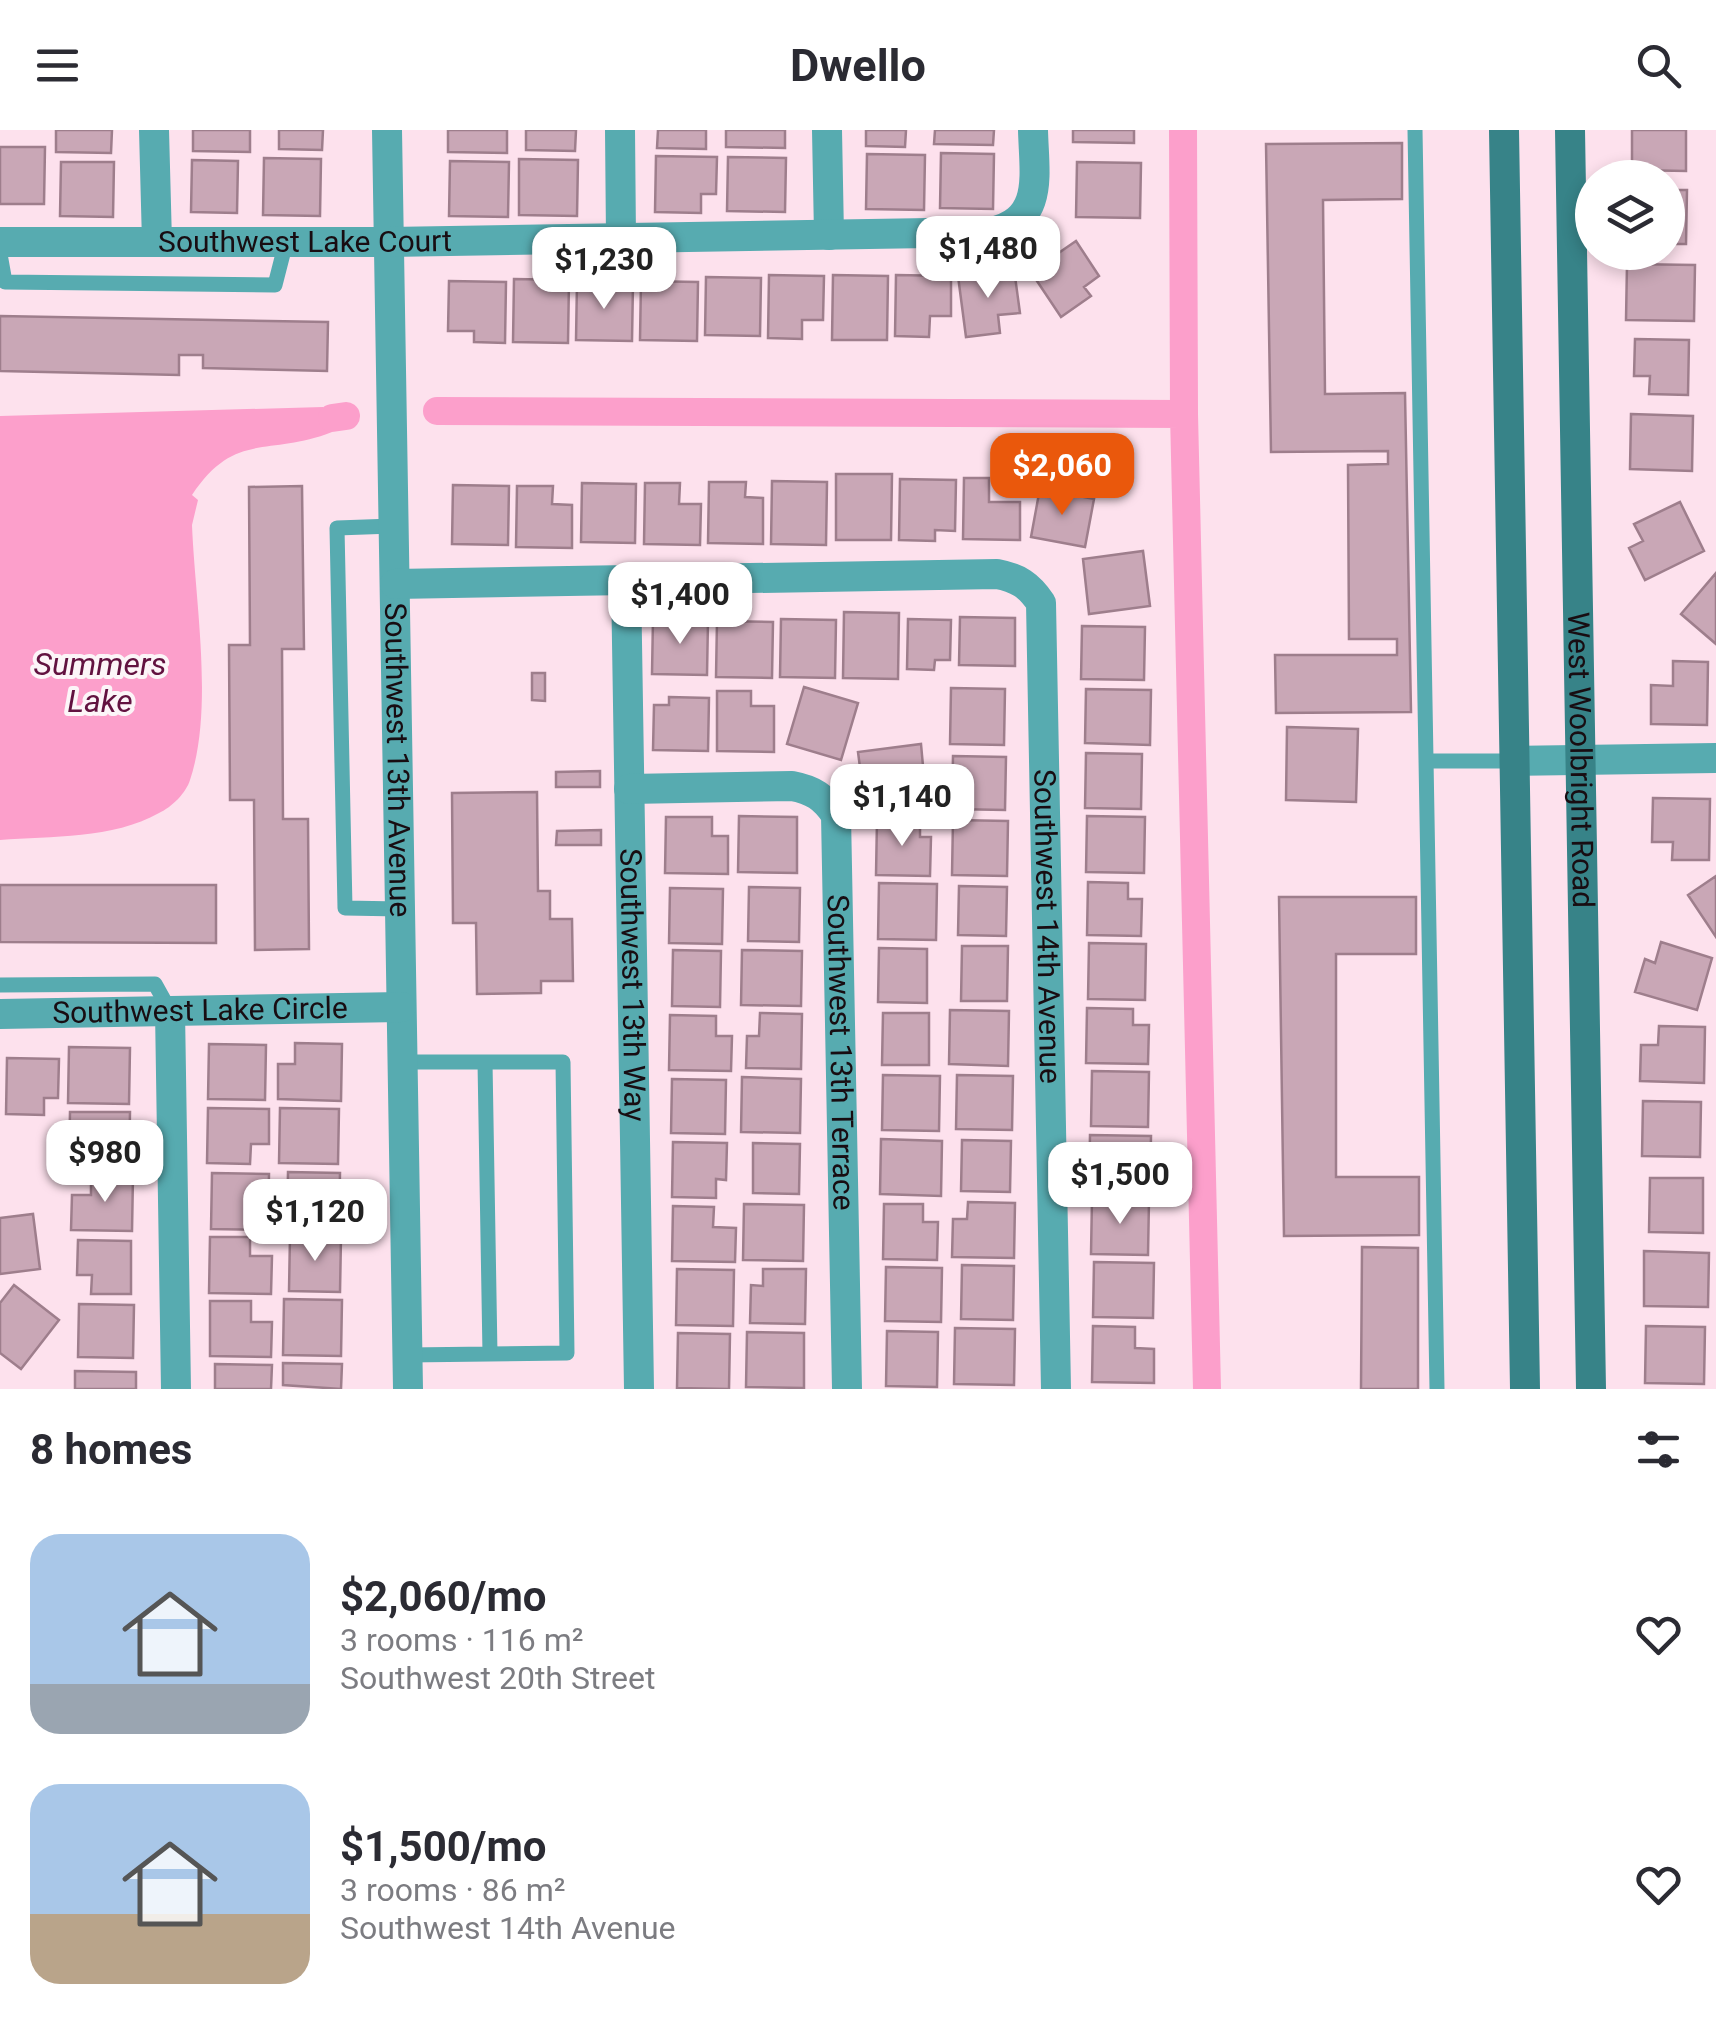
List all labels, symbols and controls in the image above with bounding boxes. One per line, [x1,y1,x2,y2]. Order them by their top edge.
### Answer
icon: menu [30,38,85,93]
icon: search [1631,38,1686,93]
text: Dwello [790,39,926,92]
map controls [1575,160,1685,270]
button: layers [1575,160,1685,270]
pin: $1,480 [907,216,1069,301]
street label: Southwest Lake Court [158,223,452,259]
pin: $1,230 [523,227,685,312]
text: $1,480 [938,229,1038,267]
text: $1,230 [554,240,654,278]
pin: $2,060 [981,433,1143,518]
text: $2,060 [1012,446,1112,484]
pin: $1,400 [599,562,761,647]
text: $1,400 [630,575,730,613]
street label: Southwest 13th Avenue [378,602,418,918]
street label: West Woolbright Road [1561,611,1601,908]
water label: Summers Lake [34,645,166,720]
pin: $1,140 [821,764,983,849]
street label: Southwest 14th Avenue [1027,769,1068,1084]
text: $1,140 [852,777,952,815]
street label: Southwest 13th Way [613,848,653,1122]
street label: Southwest 13th Terrace [821,894,862,1211]
street label: Southwest Lake Circle [52,990,348,1030]
pin: $980 [46,1120,164,1205]
text: $980 [68,1133,142,1171]
pin: $1,500 [1039,1142,1201,1227]
text: $1,500 [1070,1155,1170,1193]
pin: $1,120 [234,1179,396,1264]
text: $1,120 [265,1192,365,1230]
icon: filters [1631,1422,1686,1477]
text: 8 homes [30,1425,192,1474]
text: $2,060/mo [340,1572,547,1621]
icon: home [110,1574,230,1694]
icon: heart [1631,1607,1686,1662]
text: 3 rooms · 116 m² [340,1621,583,1659]
text: Southwest 20th Street [340,1659,655,1697]
text: $1,500/mo [340,1822,547,1871]
icon: home [110,1824,230,1944]
icon: heart [1631,1857,1686,1912]
text: 3 rooms · 86 m² [340,1871,565,1909]
text: Southwest 14th Avenue [340,1909,676,1947]

